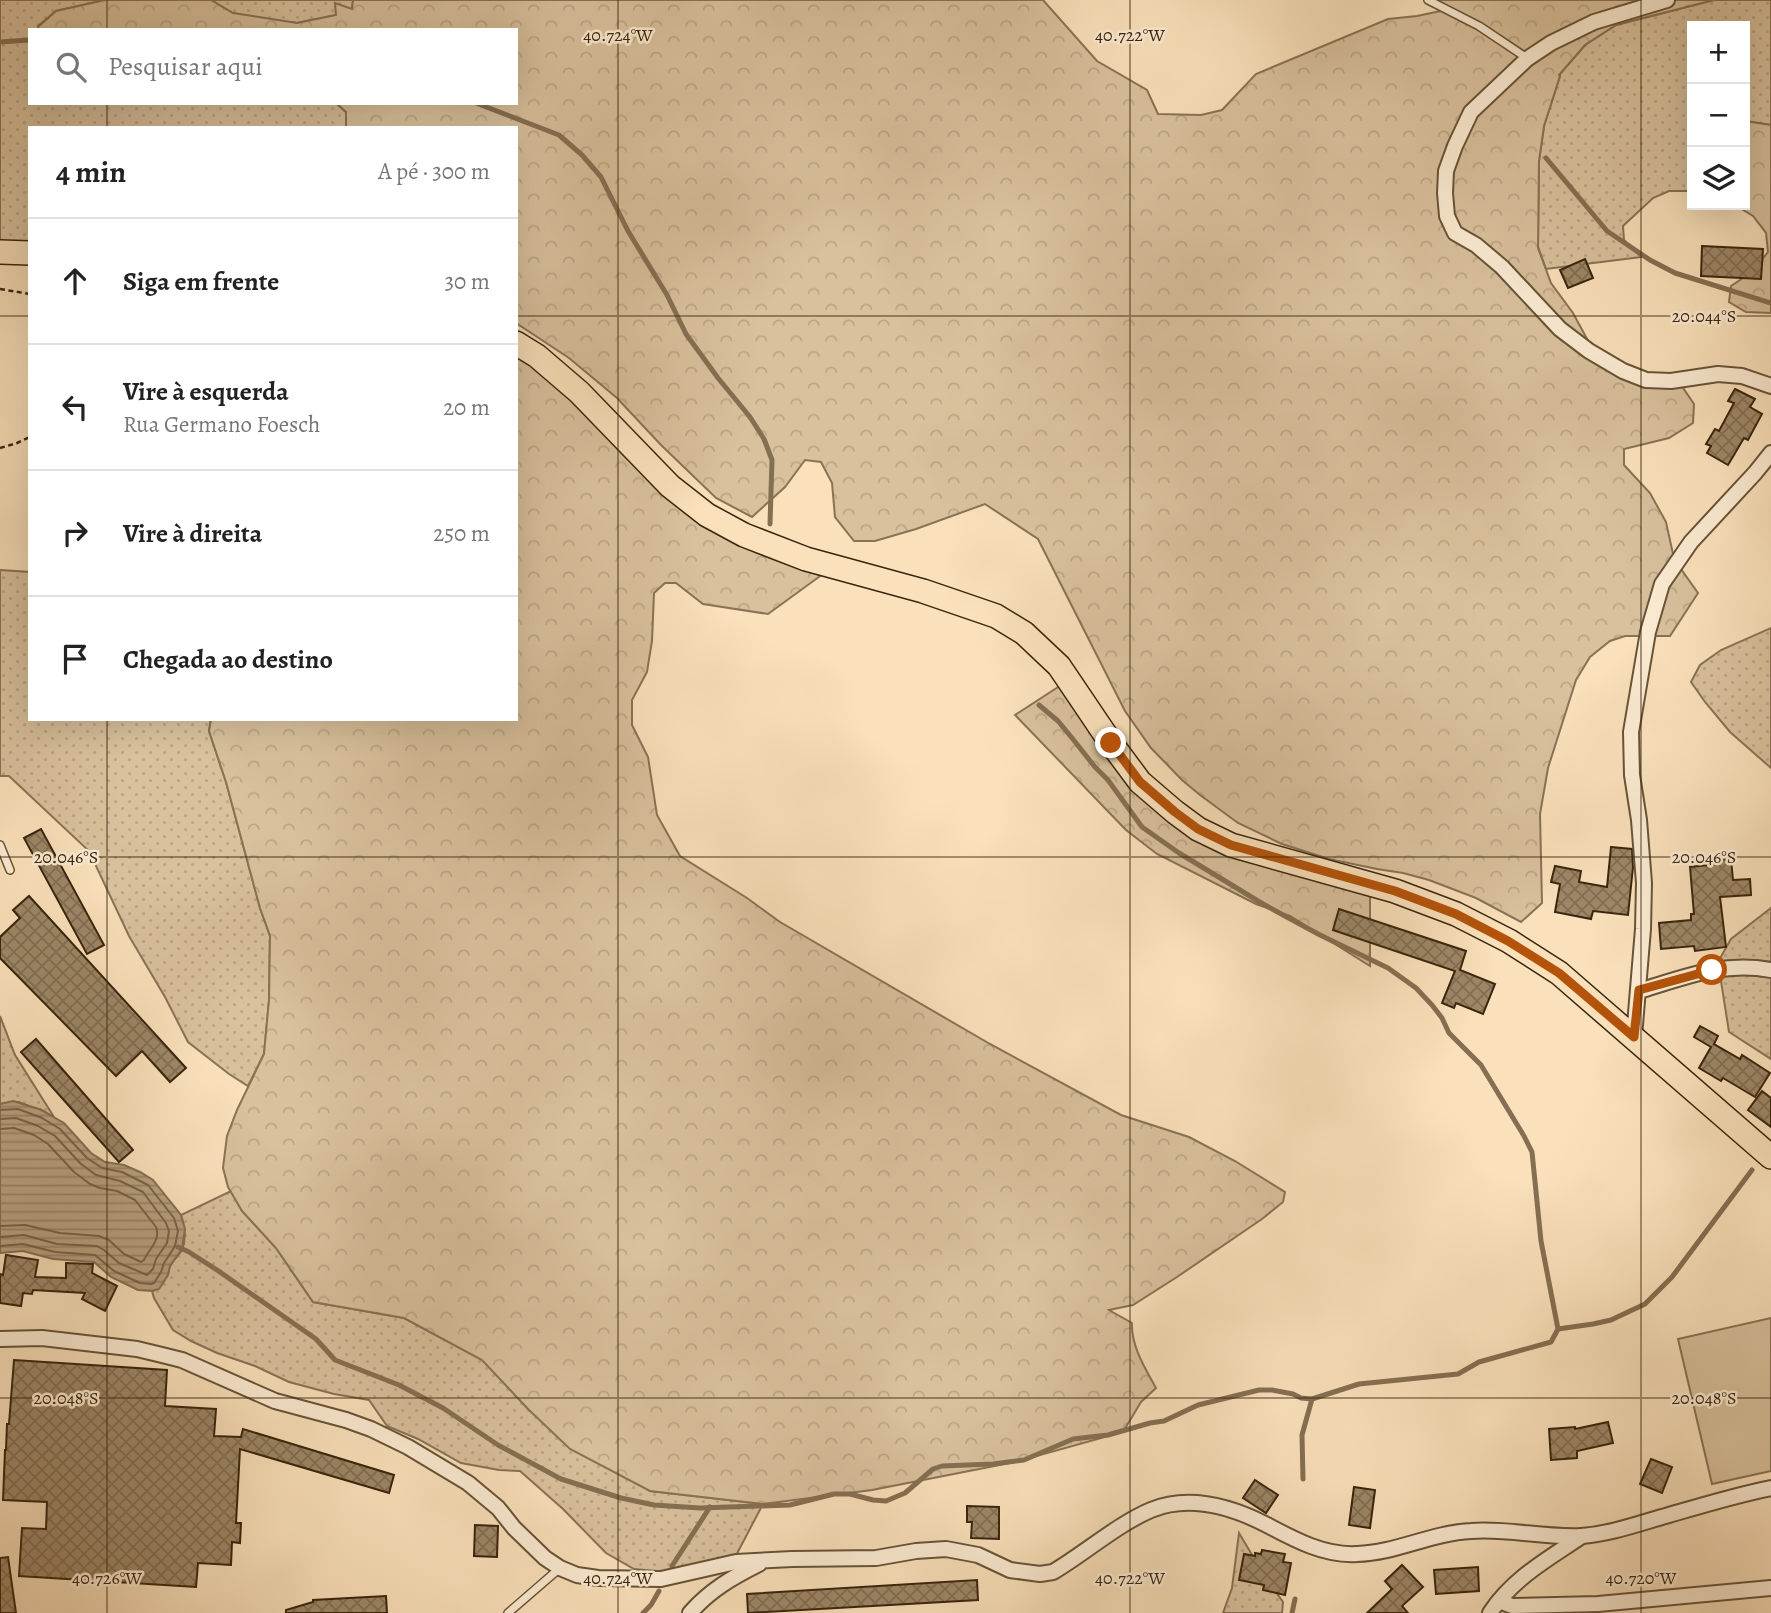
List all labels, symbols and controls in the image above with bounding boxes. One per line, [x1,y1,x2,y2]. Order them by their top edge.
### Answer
map controls [1687,21,1750,210]
button: + [1687,21,1750,84]
text: 40.724°W [583,23,653,47]
text: 40.722°W [1095,23,1165,47]
search box [28,28,518,105]
icon: search [52,48,90,86]
text: Pesquisar aqui [108,49,263,84]
button: − [1687,84,1750,147]
button: layers [1687,147,1750,210]
text: 4 min [56,152,126,192]
text: A pé · 300 m [378,156,490,187]
icon: ahead [56,262,94,300]
text: Siga em frente [123,264,279,299]
text: 30 m [444,266,490,297]
text: 20.044°S [1672,304,1736,328]
text: Vire à esquerda [123,374,289,409]
icon: left [56,388,94,426]
text: 20 m [443,392,490,423]
text: Rua Germano Foesch [123,409,320,440]
icon: right [56,514,94,552]
text: Vire à direita [123,516,262,551]
text: 250 m [433,518,490,549]
icon: arrive [56,640,94,678]
text: Chegada ao destino [123,642,333,677]
route end [1095,727,1126,758]
text: 20.046°S [34,845,98,869]
text: 20.046°S [1672,845,1736,869]
route start [1696,954,1727,985]
text: 20.048°S [33,1386,99,1410]
text: 20.048°S [1671,1386,1737,1410]
text: 40.726°W [72,1566,142,1590]
text: 40.724°W [583,1566,653,1590]
text: 40.722°W [1095,1566,1165,1590]
text: 40.720°W [1605,1566,1677,1590]

